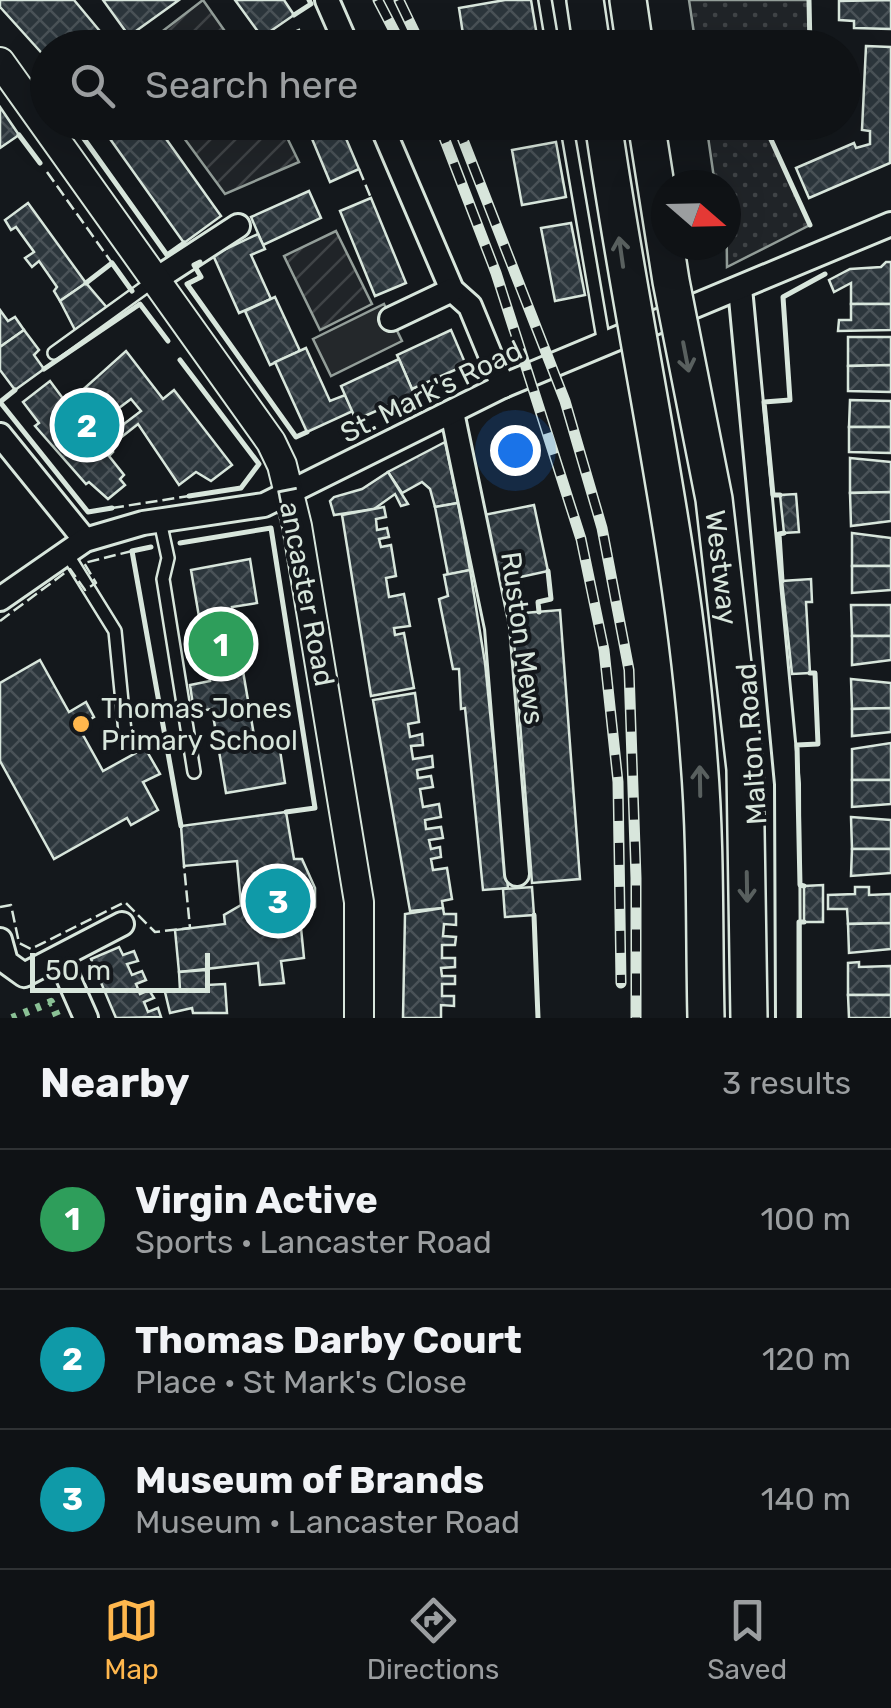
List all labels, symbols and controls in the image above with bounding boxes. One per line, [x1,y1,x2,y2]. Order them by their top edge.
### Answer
search box [30,30,861,140]
icon: search [65,58,120,113]
text: Search here [145,62,358,108]
north arrow [651,170,741,260]
one-way arrow [612,236,630,269]
street label: St. Mark's Road [335,333,527,450]
one-way arrow [677,340,696,372]
pin: 2 [54,388,120,462]
your location [490,425,541,476]
street label: Lancaster Road [270,483,341,689]
street label: Westway [698,508,744,627]
street label: Ruston Mews [494,550,551,727]
pin: 1 [188,606,254,682]
street label: Malton Road [729,662,774,826]
place label: Thomas Jones Primary School [101,692,298,757]
marker: Thomas Jones Primary School [70,713,92,735]
one-way arrow [690,765,709,797]
pin: 3 [246,864,310,938]
one-way arrow [737,871,756,903]
scale bar [30,948,210,993]
text: 50 m [45,954,111,987]
text: Nearby [40,1058,190,1108]
text: 3 results [722,1064,851,1102]
text: Virgin Active [135,1177,378,1223]
text: 1 [65,1200,80,1238]
text: 100 m [760,1200,851,1238]
text: Sports · Lancaster Road [135,1223,492,1261]
text: Thomas Darby Court [135,1317,522,1363]
text: 2 [62,1340,83,1378]
text: 120 m [762,1340,851,1378]
text: Place · St Mark's Close [135,1363,467,1401]
text: Museum of Brands [135,1457,484,1503]
text: 3 [62,1480,83,1518]
text: 140 m [761,1480,851,1518]
text: Museum · Lancaster Road [135,1503,520,1541]
tab: Map [104,1593,159,1686]
tab: Directions [367,1593,499,1686]
tab: Saved [707,1593,787,1686]

